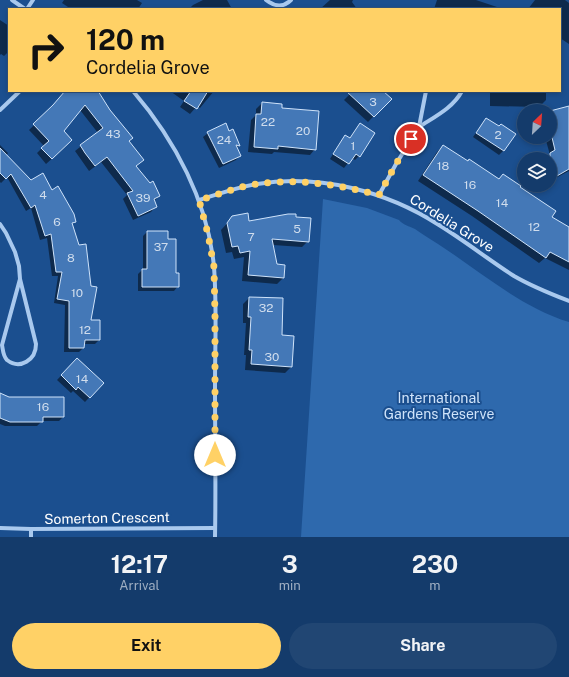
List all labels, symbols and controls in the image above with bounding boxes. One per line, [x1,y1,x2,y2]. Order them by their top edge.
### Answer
text: 120 m [86,23,165,56]
icon: right [20,24,72,76]
text: Cordelia Grove [86,57,210,78]
house number: 3 [369,95,377,109]
north arrow [517,104,557,144]
map controls [517,104,557,192]
house number: 22 [261,115,275,129]
pin [394,122,428,156]
house number: 20 [296,124,310,138]
house number: 43 [105,127,121,141]
icon: arrive [400,128,422,150]
house number: 2 [494,128,502,142]
house number: 24 [217,133,232,147]
house number: 1 [351,139,355,153]
button: layers [517,152,557,192]
house number: 18 [437,159,450,173]
house number: 16 [464,178,476,192]
house number: 4 [39,188,47,202]
house number: 39 [136,191,150,205]
street label: Cordelia Grove [407,191,497,255]
house number: 14 [496,196,509,210]
house number: 6 [53,215,61,229]
house number: 12 [528,220,540,234]
house number: 5 [293,222,301,236]
house number: 7 [247,230,255,244]
house number: 37 [154,240,168,254]
house number: 8 [67,251,75,265]
house number: 10 [71,286,83,300]
house number: 32 [259,301,273,315]
house number: 12 [79,323,91,337]
house number: 30 [265,350,279,364]
house number: 14 [76,372,89,386]
park label: International Gardens Reserve [384,390,494,422]
house number: 16 [37,400,49,414]
position arrow [194,434,236,476]
street label: Somerton Crescent [44,509,170,527]
text: 12:17 [111,550,168,578]
text: 3 [282,550,298,578]
text: 230 [412,550,458,578]
text: Arrival [119,578,159,593]
text: min [279,578,301,593]
text: m [429,578,441,593]
button: Exit [12,623,281,669]
button: Share [289,623,557,669]

